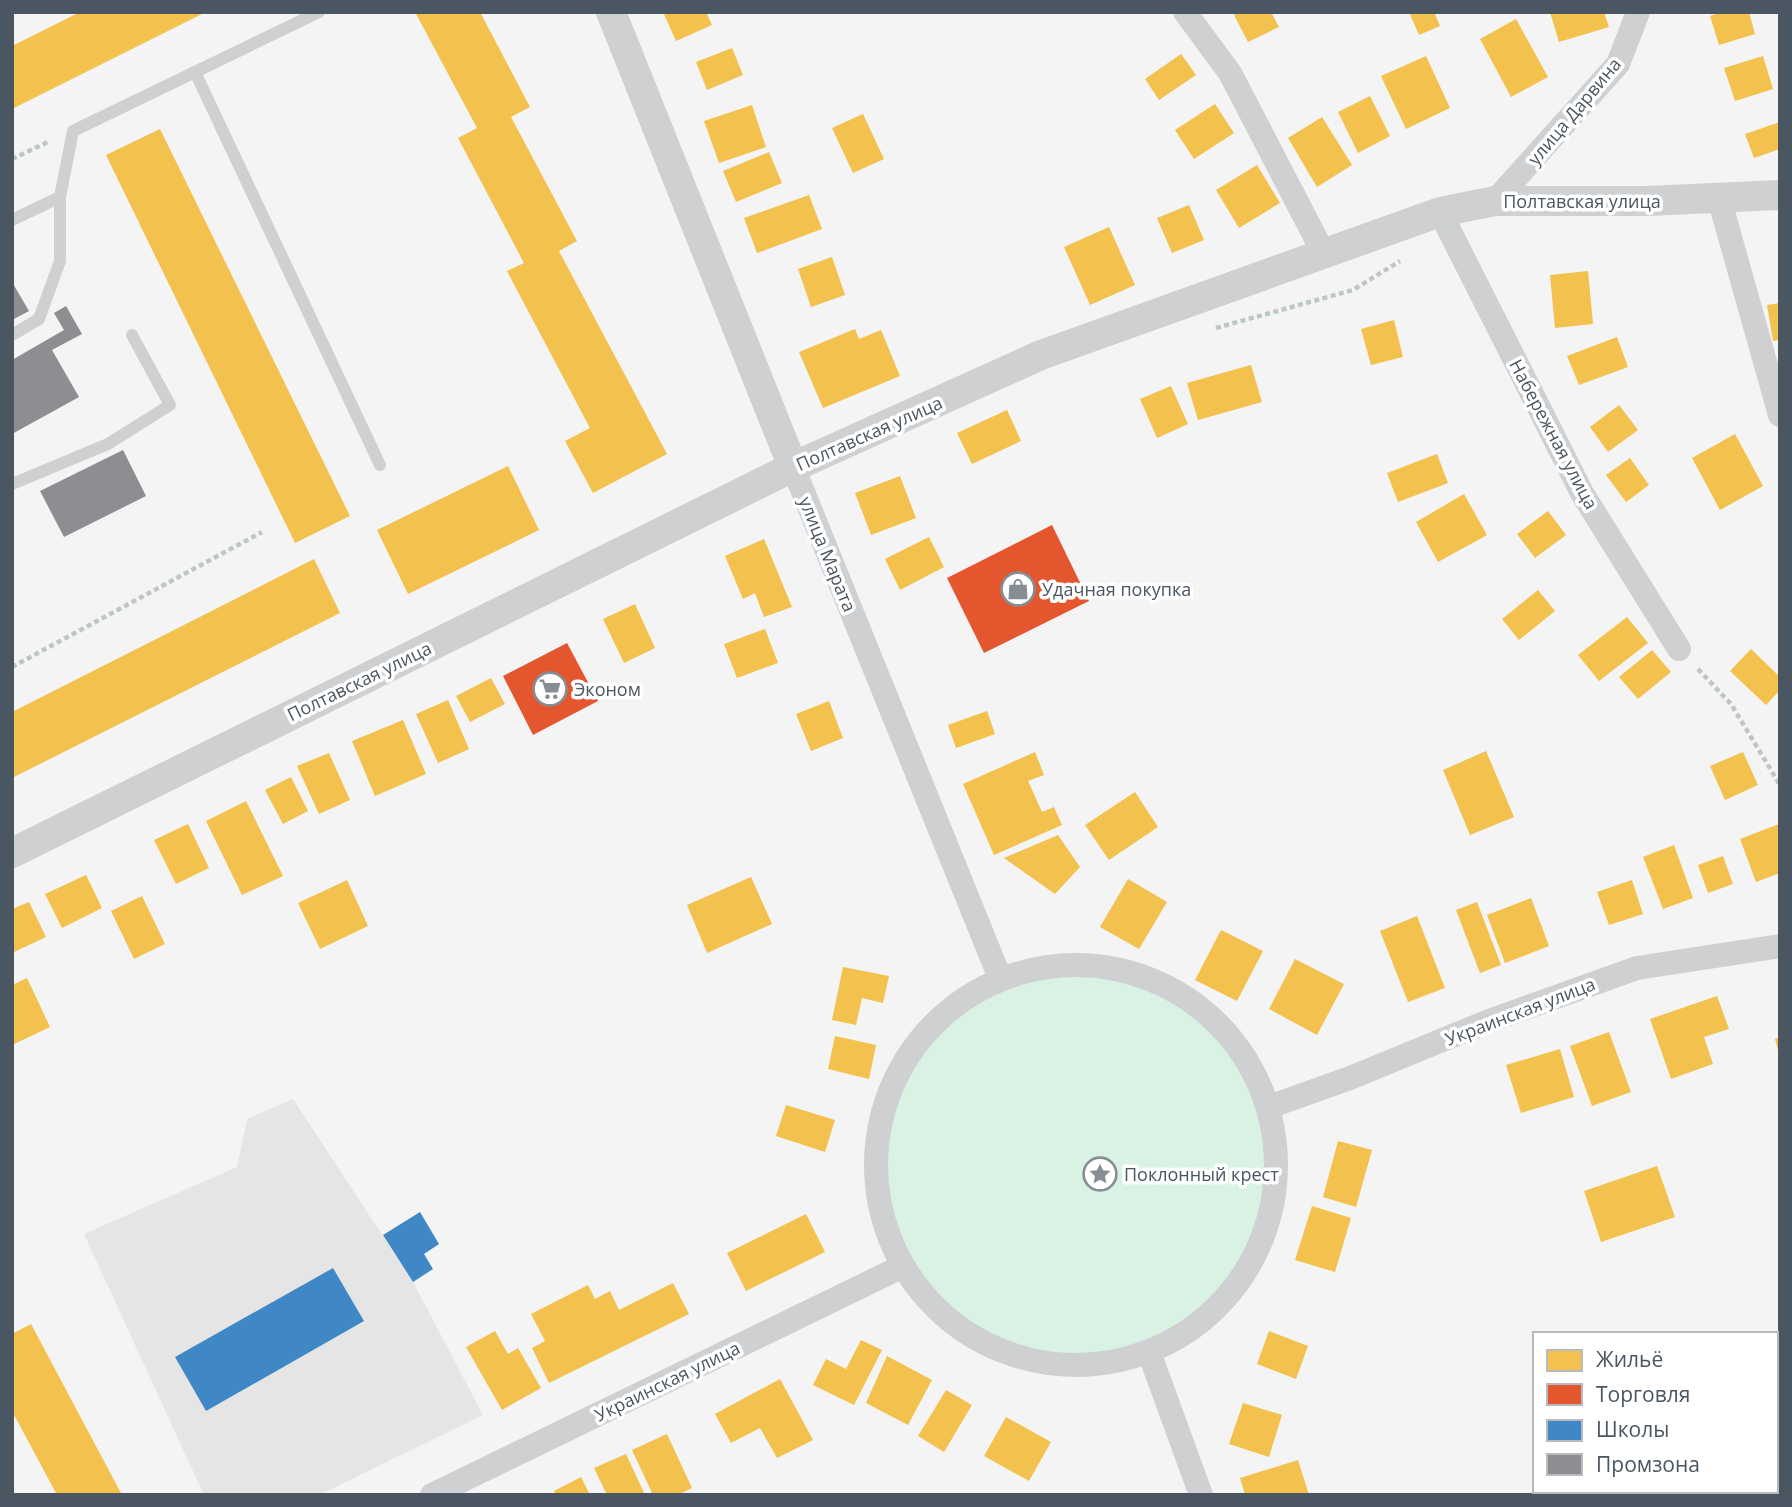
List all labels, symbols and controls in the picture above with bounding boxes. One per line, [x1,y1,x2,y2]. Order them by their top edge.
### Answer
street label: улица Дарвина [1522,52,1626,170]
street label: Полтавская улица [1503,189,1661,213]
street label: Набережная улица [1504,355,1604,513]
street label: Полтавская улица [792,390,946,476]
street label: улица Марата [794,493,862,615]
shop icon: Удачная покупка [999,570,1037,608]
place label: Удачная покупка [1042,577,1191,601]
street label: Полтавская улица [283,636,435,726]
supermarket icon: Эконом [531,670,569,708]
place label: Эконом [574,677,641,701]
street label: Украинская улица [1442,971,1598,1051]
place icon: Поклонный крест [1081,1155,1119,1193]
place label: Поклонный крест [1124,1162,1279,1186]
legend [1533,1332,1778,1493]
street label: Украинская улица [590,1335,744,1427]
text: Жильё [1596,1345,1663,1373]
text: Торговля [1596,1380,1690,1408]
text: Школы [1596,1415,1669,1443]
text: Промзона [1596,1450,1700,1478]

